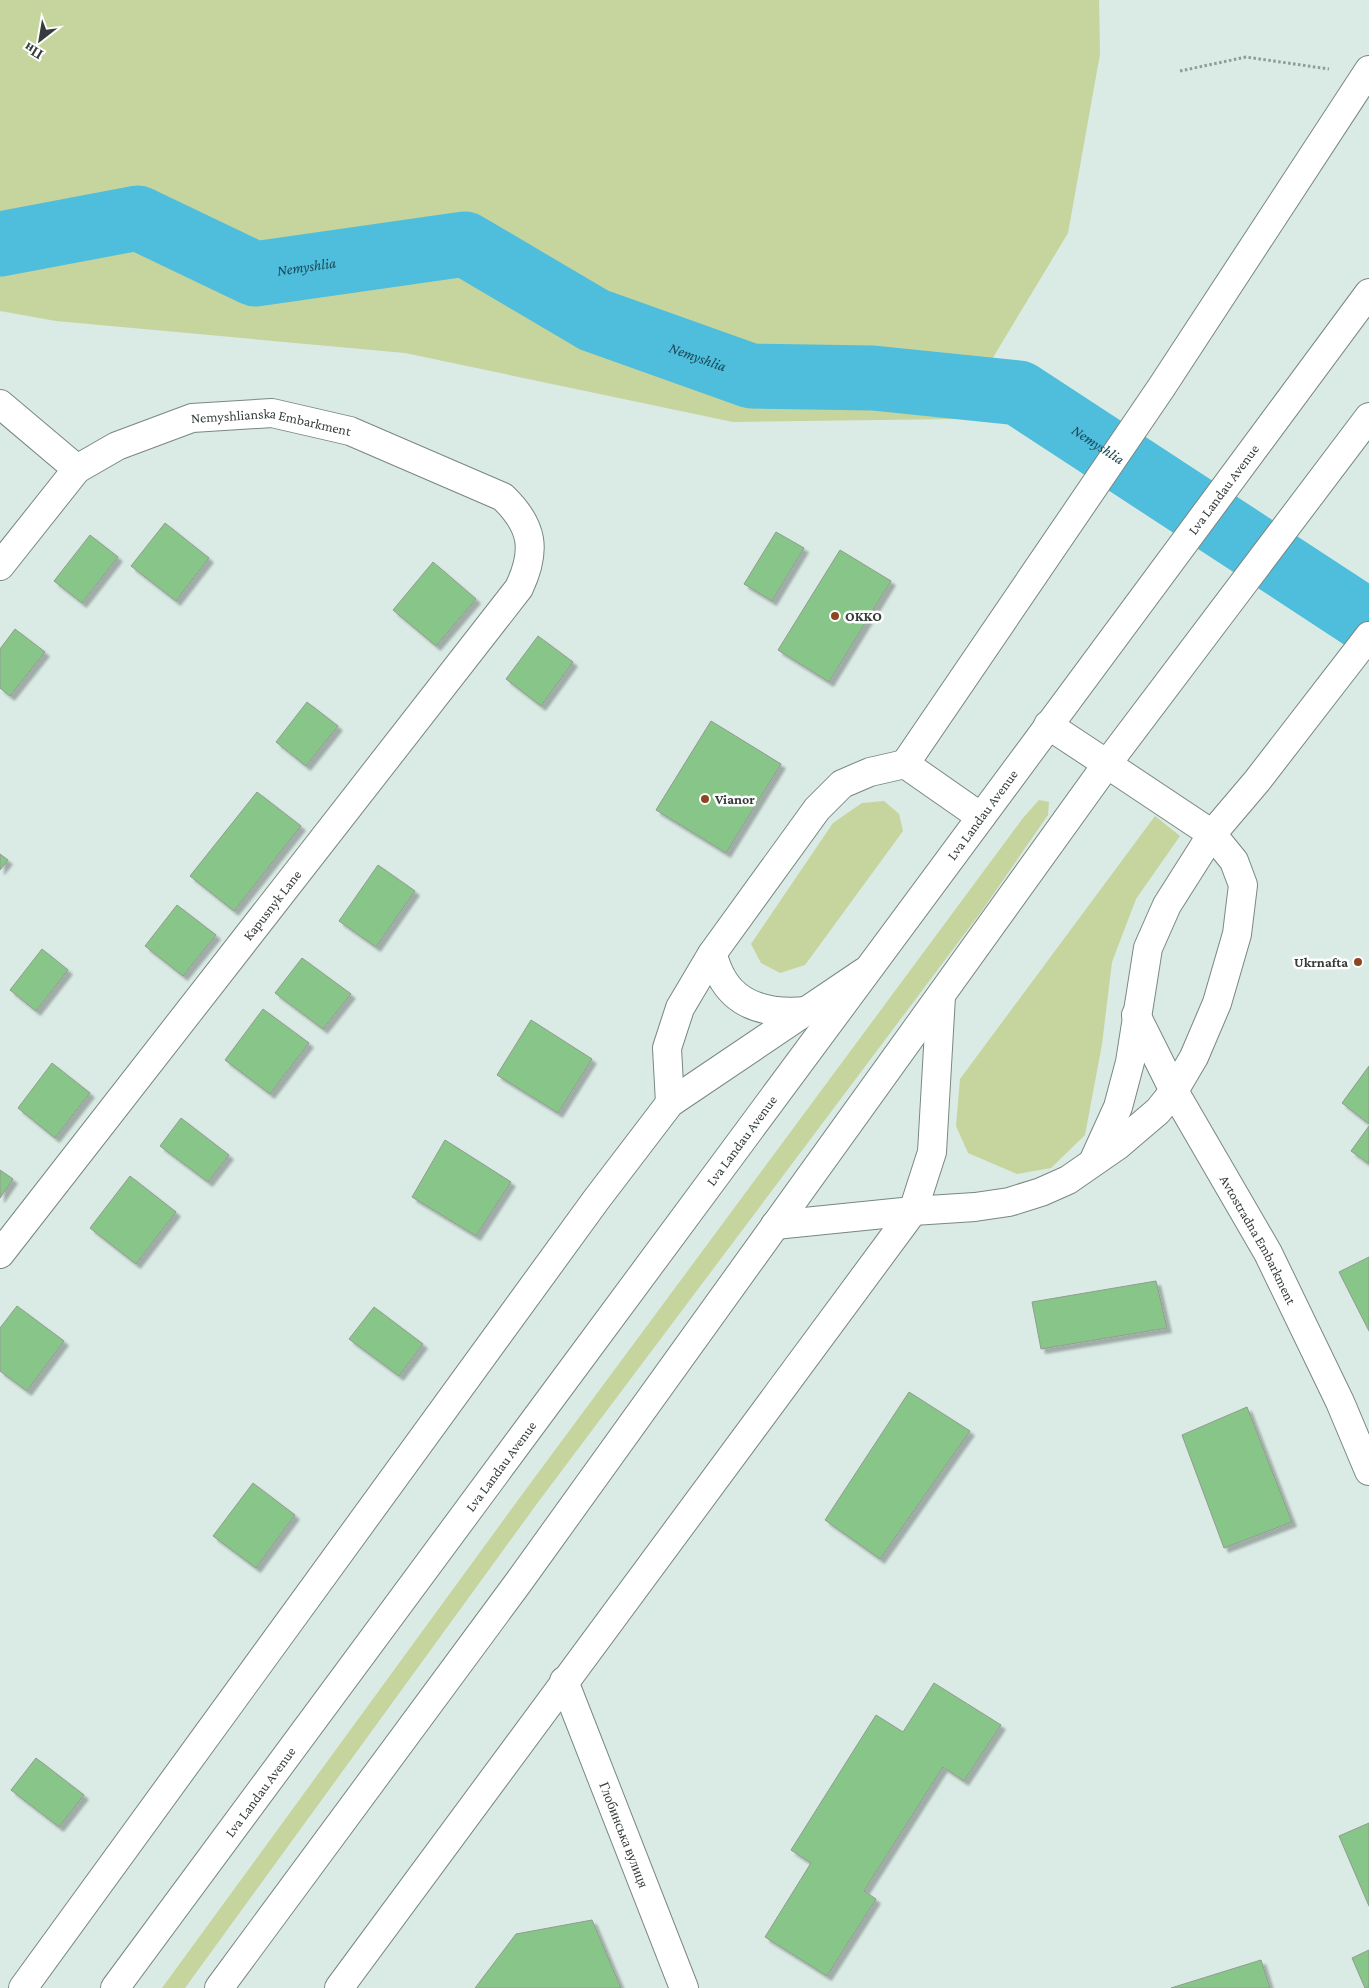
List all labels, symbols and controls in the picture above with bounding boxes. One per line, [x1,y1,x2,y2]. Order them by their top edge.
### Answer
north arrow [15,15,65,65]
text: Пн [21,39,46,63]
water label: Nemyshlia [276,255,337,279]
water label: Nemyshlia [667,339,728,374]
street label: Nemyshlianska Embarkment [190,405,353,439]
water label: Nemyshlia [1069,422,1127,468]
street label: Lva Landau Avenue [1185,441,1262,538]
place label: OKKO [845,608,882,624]
marker: OKKO [829,610,841,622]
street label: Lva Landau Avenue [944,766,1021,863]
place label: Vianor [714,791,755,807]
marker: Vianor [699,793,711,805]
street label: Kapusnyk Lane [240,867,304,943]
place label: Ukrnafta [1294,954,1348,970]
marker: Ukrnafta [1352,956,1364,968]
street label: Lva Landau Avenue [703,1092,780,1189]
street label: Avtostradna Embarkment [1217,1172,1300,1307]
street label: Lva Landau Avenue [462,1418,539,1514]
street label: Lva Landau Avenue [221,1744,299,1840]
street label: Глобинська вулиця [596,1780,652,1890]

